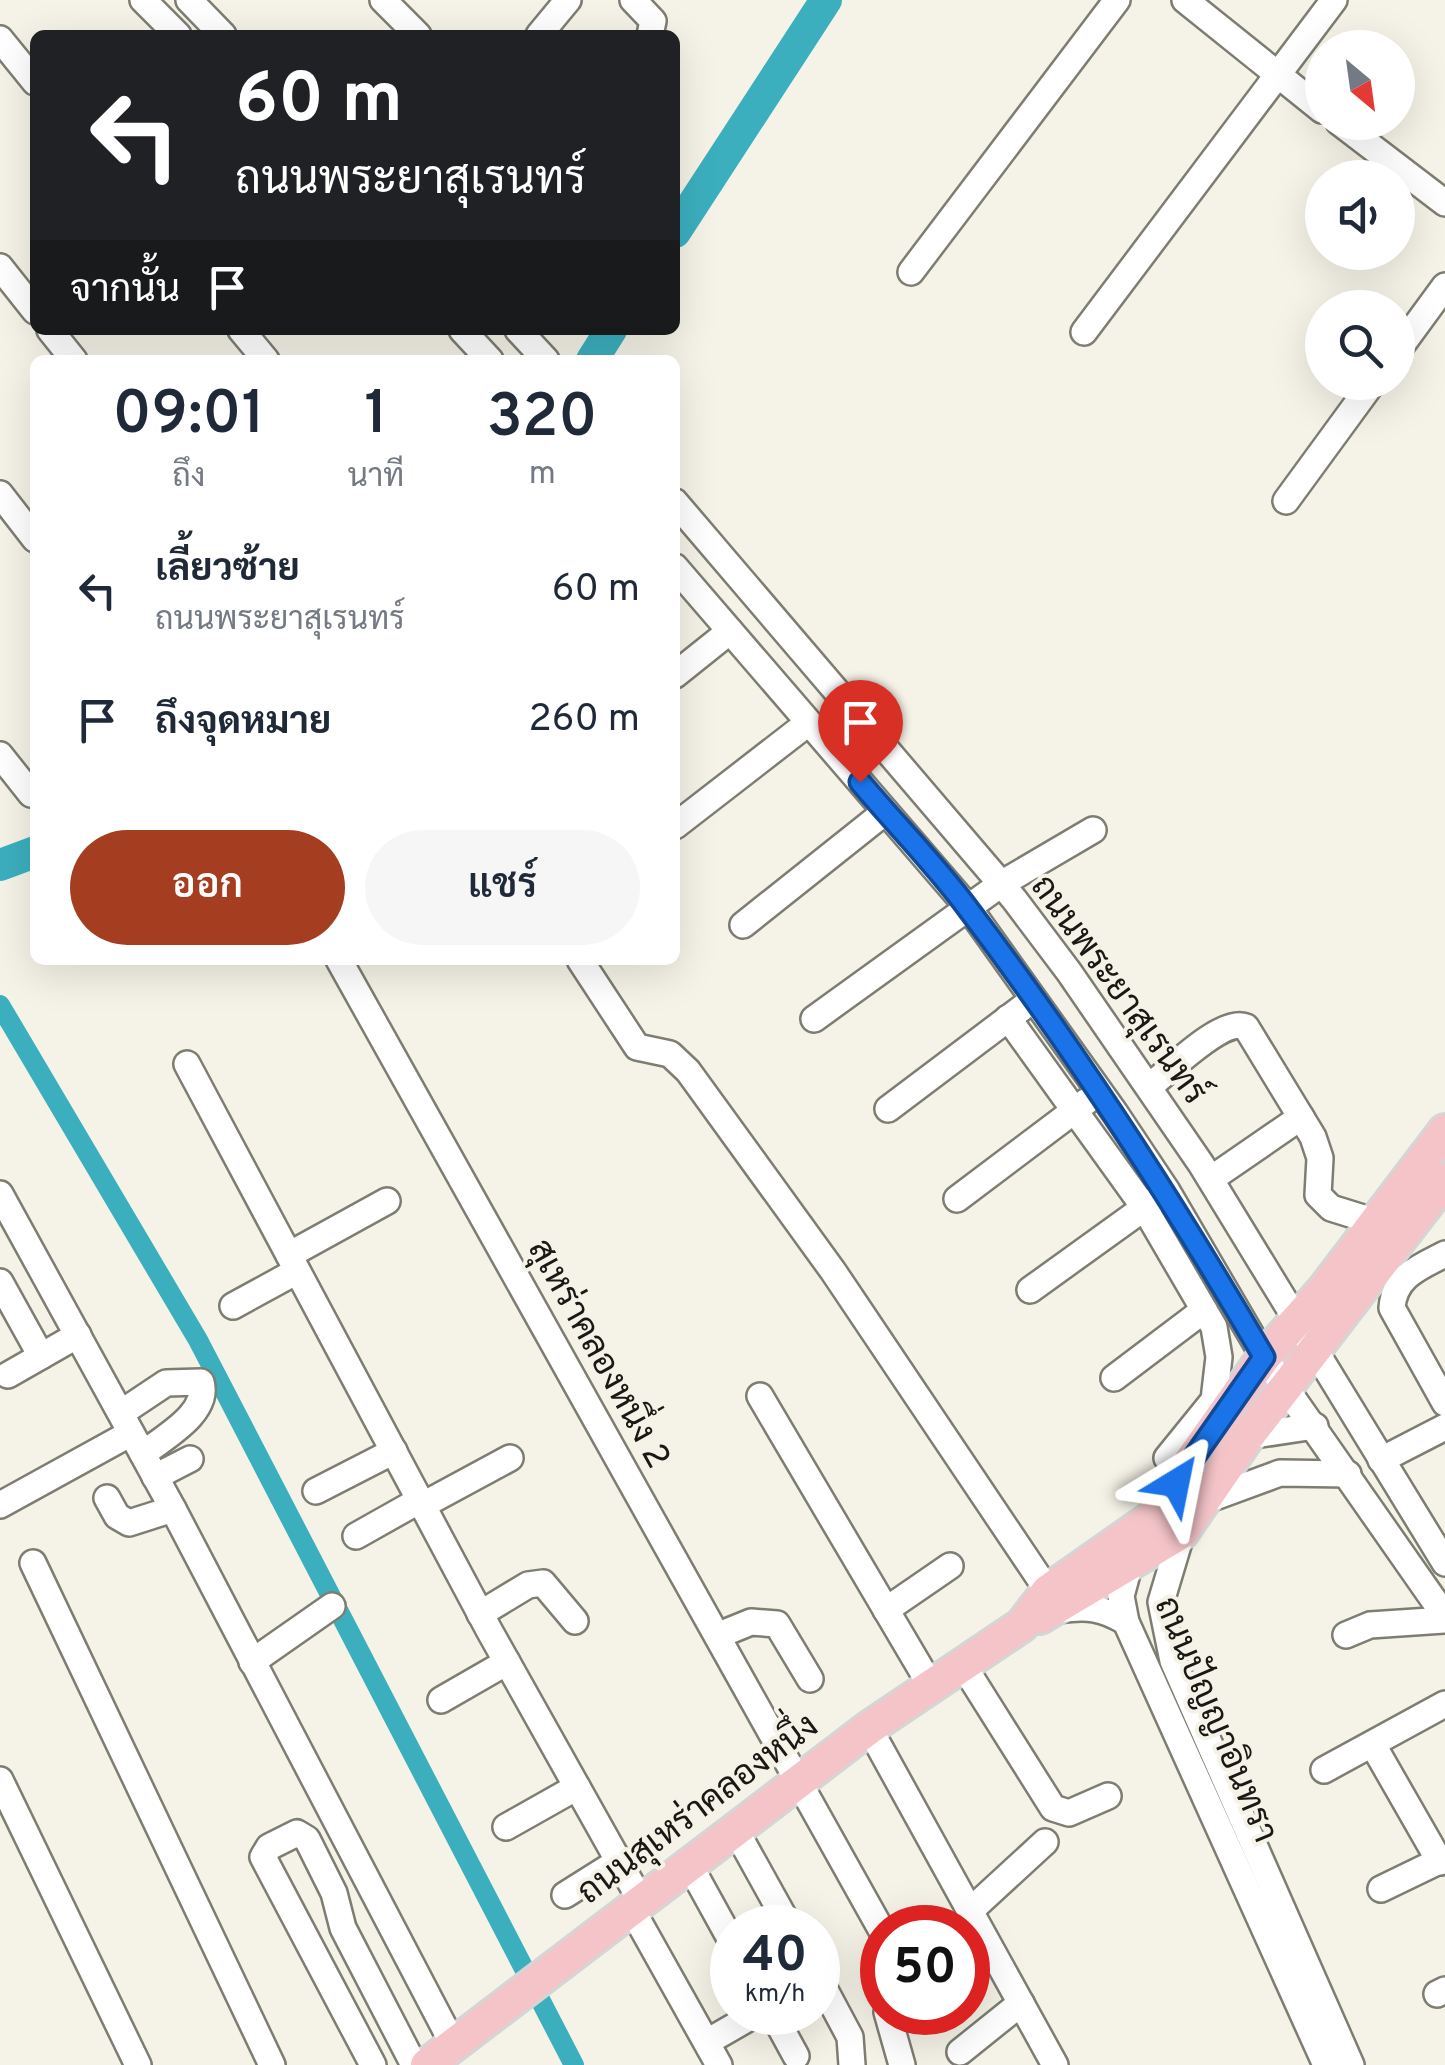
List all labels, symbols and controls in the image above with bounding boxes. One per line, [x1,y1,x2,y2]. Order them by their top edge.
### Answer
north arrow [1305,30,1415,140]
map controls [1305,30,1415,400]
text: 60 m [235,58,403,147]
icon: left [70,70,200,200]
text: ถนนพระยาสุเรนทร์ [235,153,586,210]
button: sound [1305,160,1415,270]
icon: arrive [200,260,255,315]
text: จากนั้น [70,267,180,316]
button: search [1305,290,1415,400]
text: 09:01 [112,379,265,455]
text: 1 [364,379,388,455]
text: 320 [487,382,598,458]
text: m [529,455,556,495]
text: ถึง [172,458,205,498]
text: นาที [347,458,404,498]
text: เลี้ยวซ้าย [155,546,300,595]
icon: left [70,563,125,618]
text: 60 m [552,566,640,615]
text: ถนนพระยาสุเรนทร์ [155,601,405,641]
pin [818,680,903,783]
icon: arrive [70,693,125,748]
icon: arrive [833,695,888,750]
text: 260 m [529,696,640,745]
text: ถึงจุดหมาย [155,699,331,748]
button: ออก [70,830,345,945]
button: แชร์ [365,830,640,945]
street label: ถนนพระยาสุเรนทร์ [1020,865,1219,1114]
street label: สุเหร่าคลองหนึ่ง 2 [516,1226,689,1477]
position arrow [1124,1431,1228,1535]
street label: ถนนปัญญาอินทรา [1143,1590,1288,1850]
street label: ถนนสุเหร่าคลองหนึ่ง [562,1696,828,1915]
speed limit sign: 50 [860,1905,990,2035]
text: 40 [742,1926,808,1989]
text: km/h [745,1979,805,2011]

